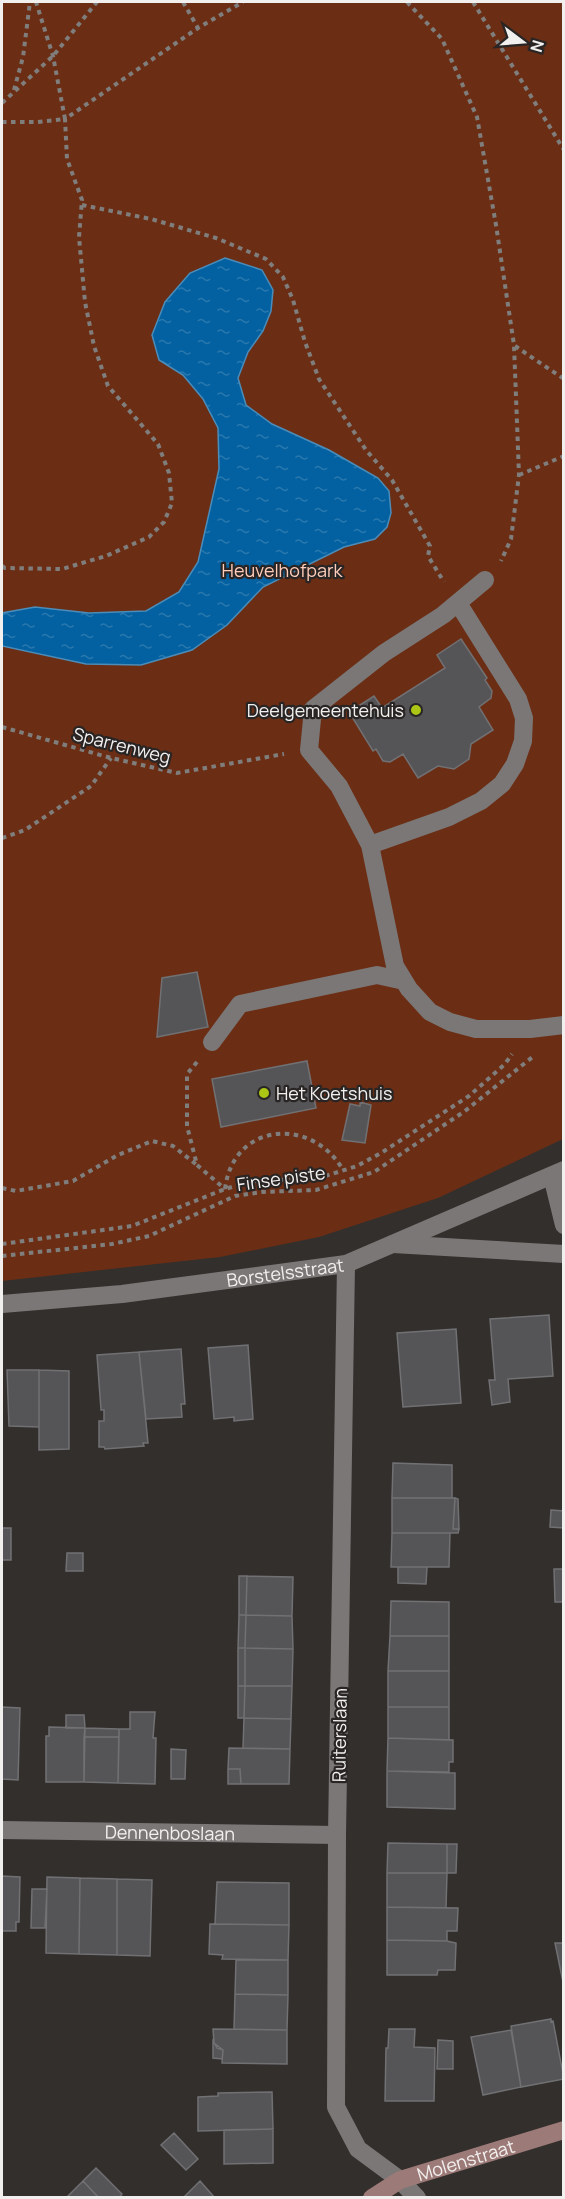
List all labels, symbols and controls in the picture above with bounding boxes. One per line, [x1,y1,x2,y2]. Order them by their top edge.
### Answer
north arrow [493,12,553,72]
text: N [525,38,550,55]
park label: Heuvelhofpark [222,558,343,582]
place label: Deelgemeentehuis [247,698,404,722]
marker: Deelgemeentehuis [409,703,423,717]
street label: Sparrenweg [71,721,173,769]
place label: Het Koetshuis [276,1081,392,1105]
marker: Het Koetshuis [257,1086,271,1100]
street label: Finse piste [235,1160,327,1196]
street label: Borstelsstraat [225,1252,345,1292]
street label: Ruiterslaan [326,1688,352,1782]
street label: Dennenboslaan [105,1820,235,1845]
street label: Molenstraat [414,2134,518,2186]

